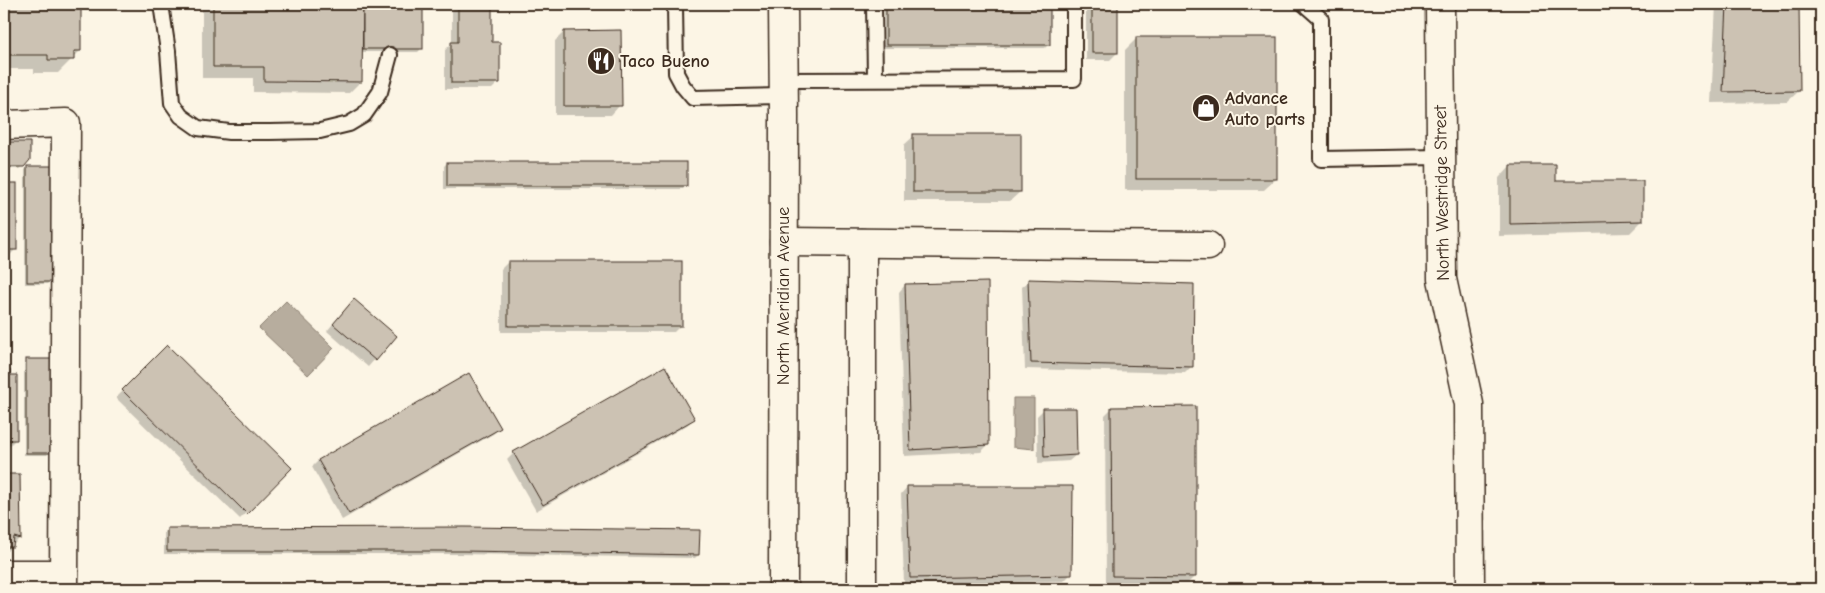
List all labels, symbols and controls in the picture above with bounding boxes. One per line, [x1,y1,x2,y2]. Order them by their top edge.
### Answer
restaurant icon: Taco Bueno [586,46,616,76]
place label: Taco Bueno [620,51,710,72]
place label: Advance Auto parts [1225,88,1305,130]
shop icon: Advance Auto parts [1191,93,1221,123]
street label: North Westridge Street [1430,104,1454,281]
street label: North Meridian Avenue [773,207,794,385]

